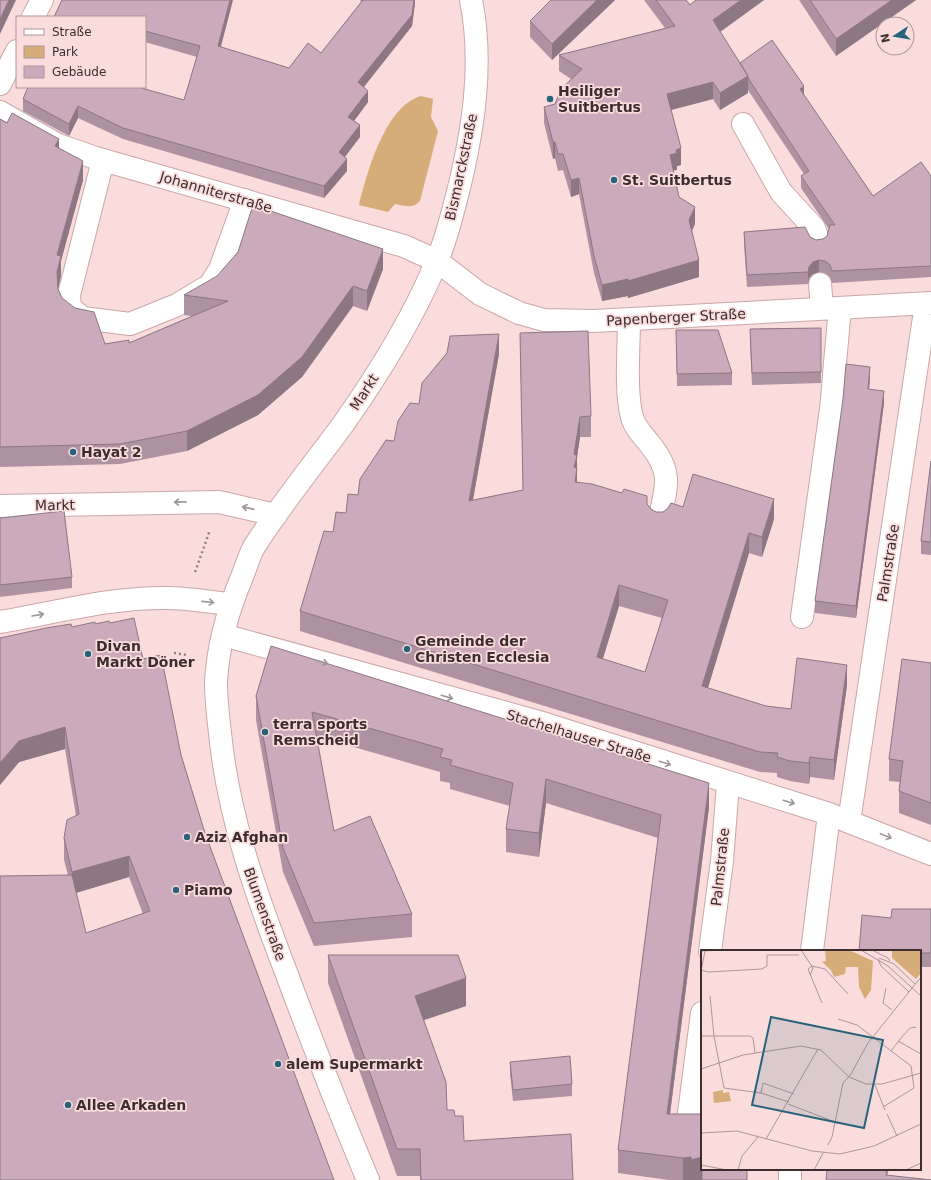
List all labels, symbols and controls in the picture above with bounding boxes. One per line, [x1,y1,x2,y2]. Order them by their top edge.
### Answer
legend [16,16,146,88]
north arrow [875,16,915,56]
text: Straße [52,25,92,39]
text: N [878,32,893,44]
text: Park [52,45,78,59]
text: Gebäude [52,65,106,79]
place label: Heiliger Suitbertus [558,83,641,115]
marker: Heiliger Suitbertus [545,94,555,104]
street label: Bismarckstraße [442,112,480,222]
street label: Johanniterstraße [157,168,274,216]
place label: St. Suitbertus [622,172,732,188]
marker: St. Suitbertus [609,175,619,185]
street label: Papenberger Straße [606,305,746,329]
street label: Markt [346,370,382,413]
place label: Hayat 2 [81,444,142,460]
marker: Hayat 2 [68,447,78,457]
street label: Markt [35,497,76,513]
one-way arrow [174,498,187,506]
one-way arrow [241,504,254,512]
street label: Palmstraße [874,523,902,603]
one-way arrow [201,598,214,606]
one-way arrow [32,611,45,619]
place label: Gemeinde der Christen Ecclesia [415,633,549,665]
place label: Divan Markt Döner [96,638,195,670]
marker: Gemeinde der Christen Ecclesia [402,644,412,654]
marker: Divan Markt Döner [83,649,93,659]
one-way arrow [315,659,328,666]
one-way arrow [440,694,453,701]
street label: Stachelhauser Straße [505,706,653,766]
place label: terra sports Remscheid [273,716,367,748]
marker: terra sports Remscheid [260,727,270,737]
one-way arrow [659,760,671,768]
one-way arrow [783,799,796,806]
street label: Palmstraße [708,827,732,907]
place label: Aziz Afghan [195,829,288,845]
marker: Aziz Afghan [182,832,192,842]
one-way arrow [879,832,891,840]
street label: Blumenstraße [241,865,289,963]
place label: Piamo [184,882,233,898]
marker: Piamo [171,885,181,895]
inset map [701,950,921,1170]
place label: alem Supermarkt [286,1056,423,1072]
marker: alem Supermarkt [273,1059,283,1069]
place label: Allee Arkaden [76,1097,186,1113]
marker: Allee Arkaden [63,1100,73,1110]

